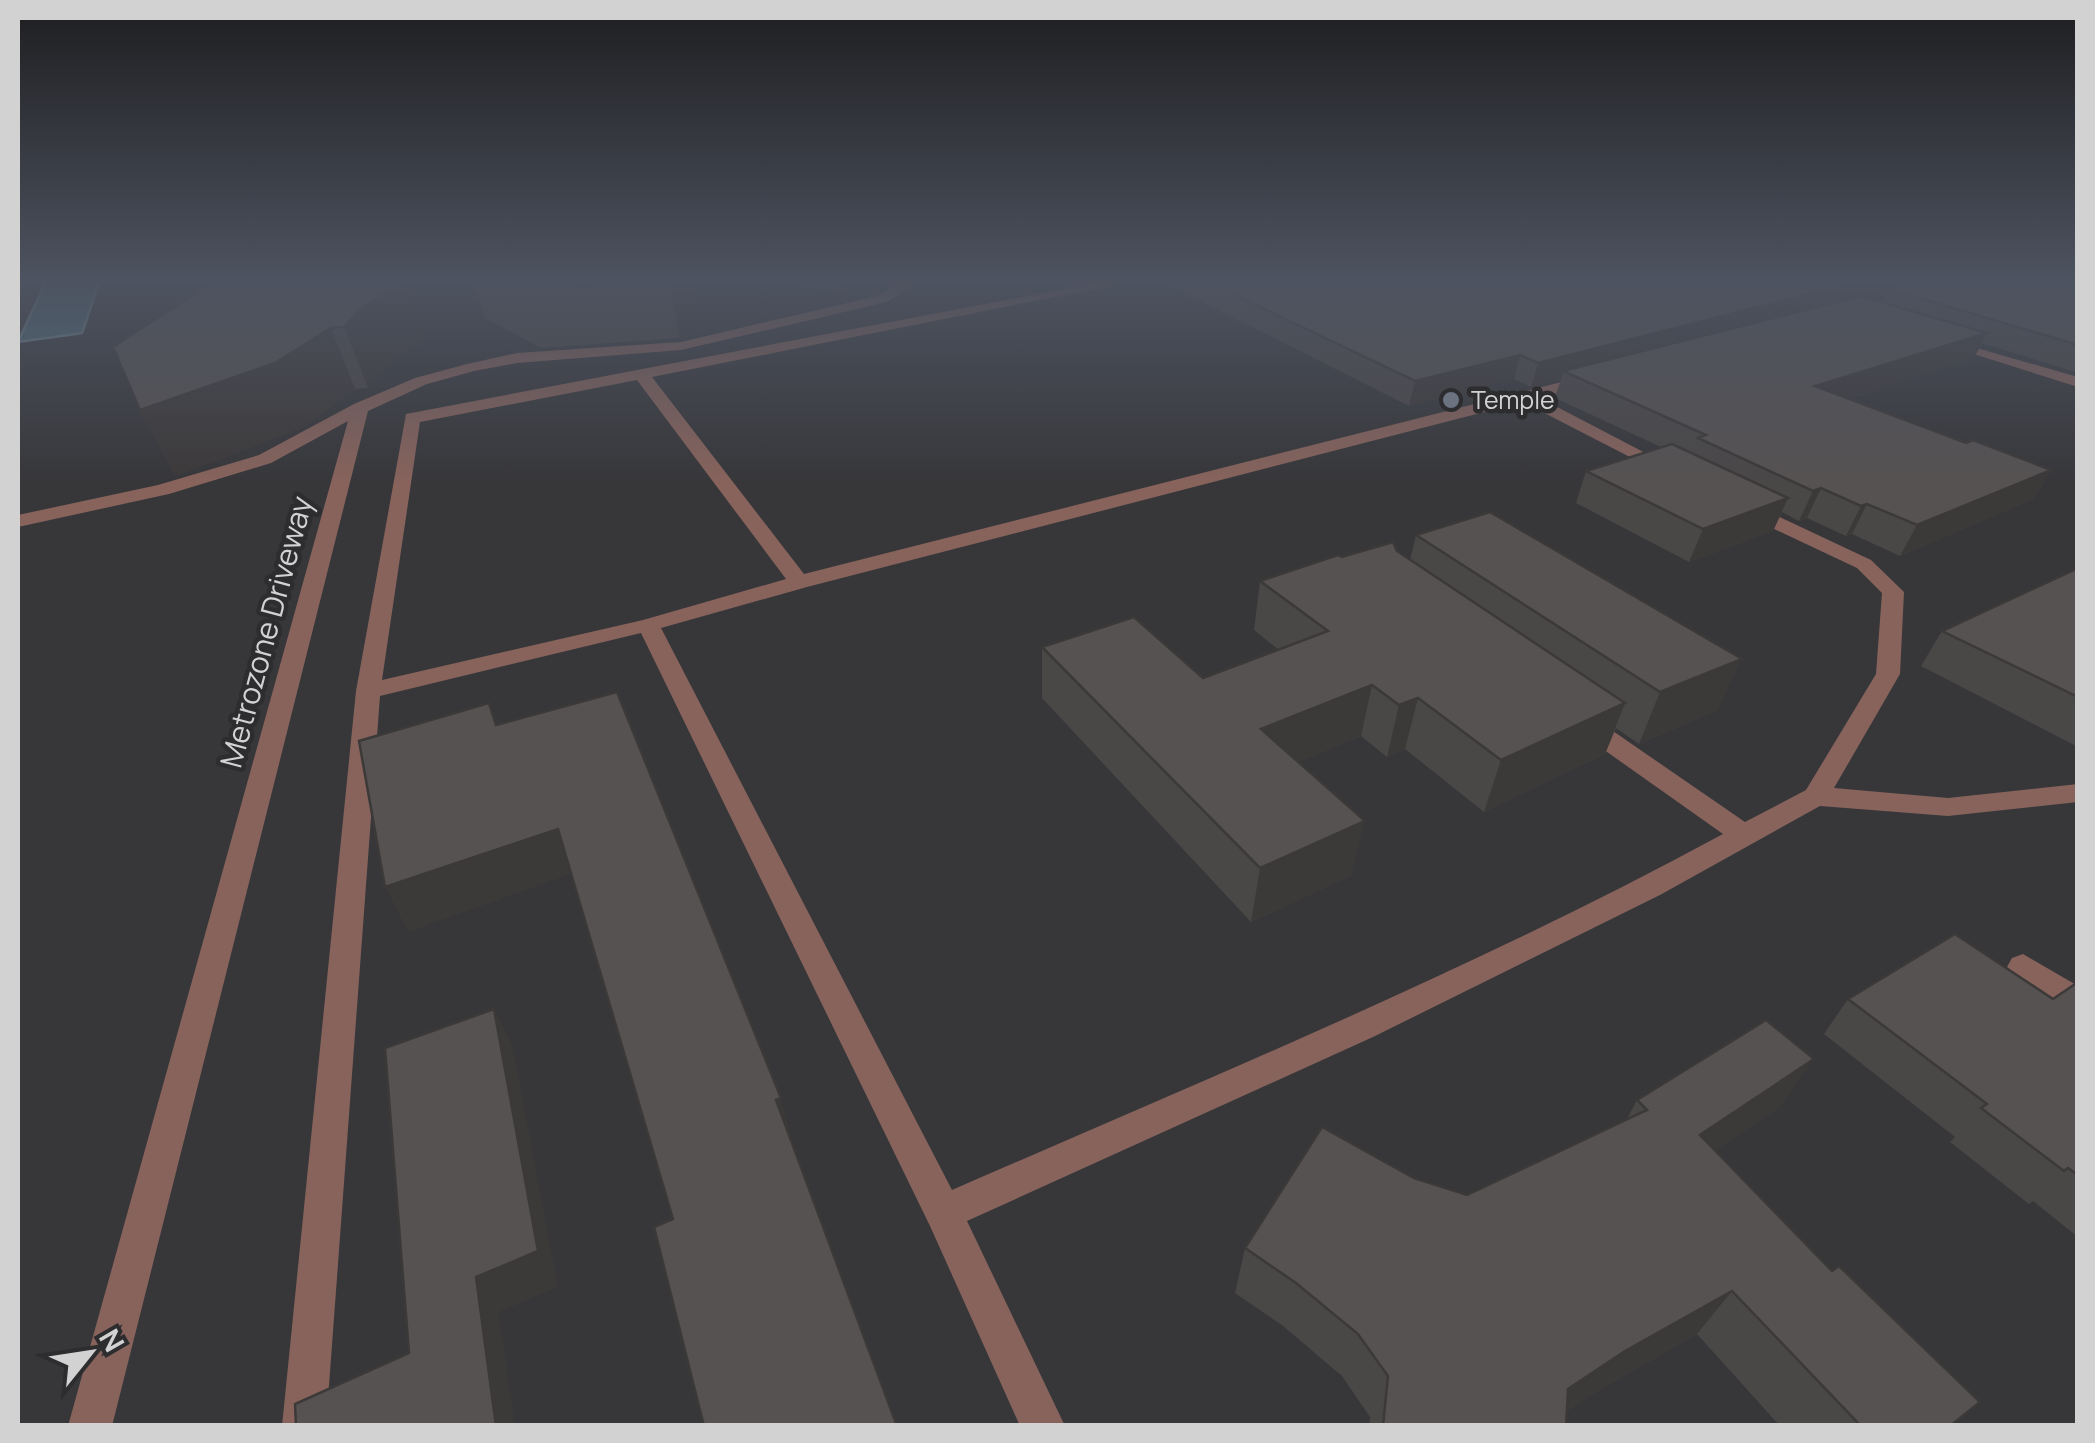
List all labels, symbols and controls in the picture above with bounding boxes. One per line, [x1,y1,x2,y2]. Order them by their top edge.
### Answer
place label: Temple [1471,382,1555,417]
marker: Temple [1440,389,1462,411]
street label: Metrozone Driveway [210,491,322,772]
north arrow [40,1303,140,1403]
text: N [91,1322,134,1358]

